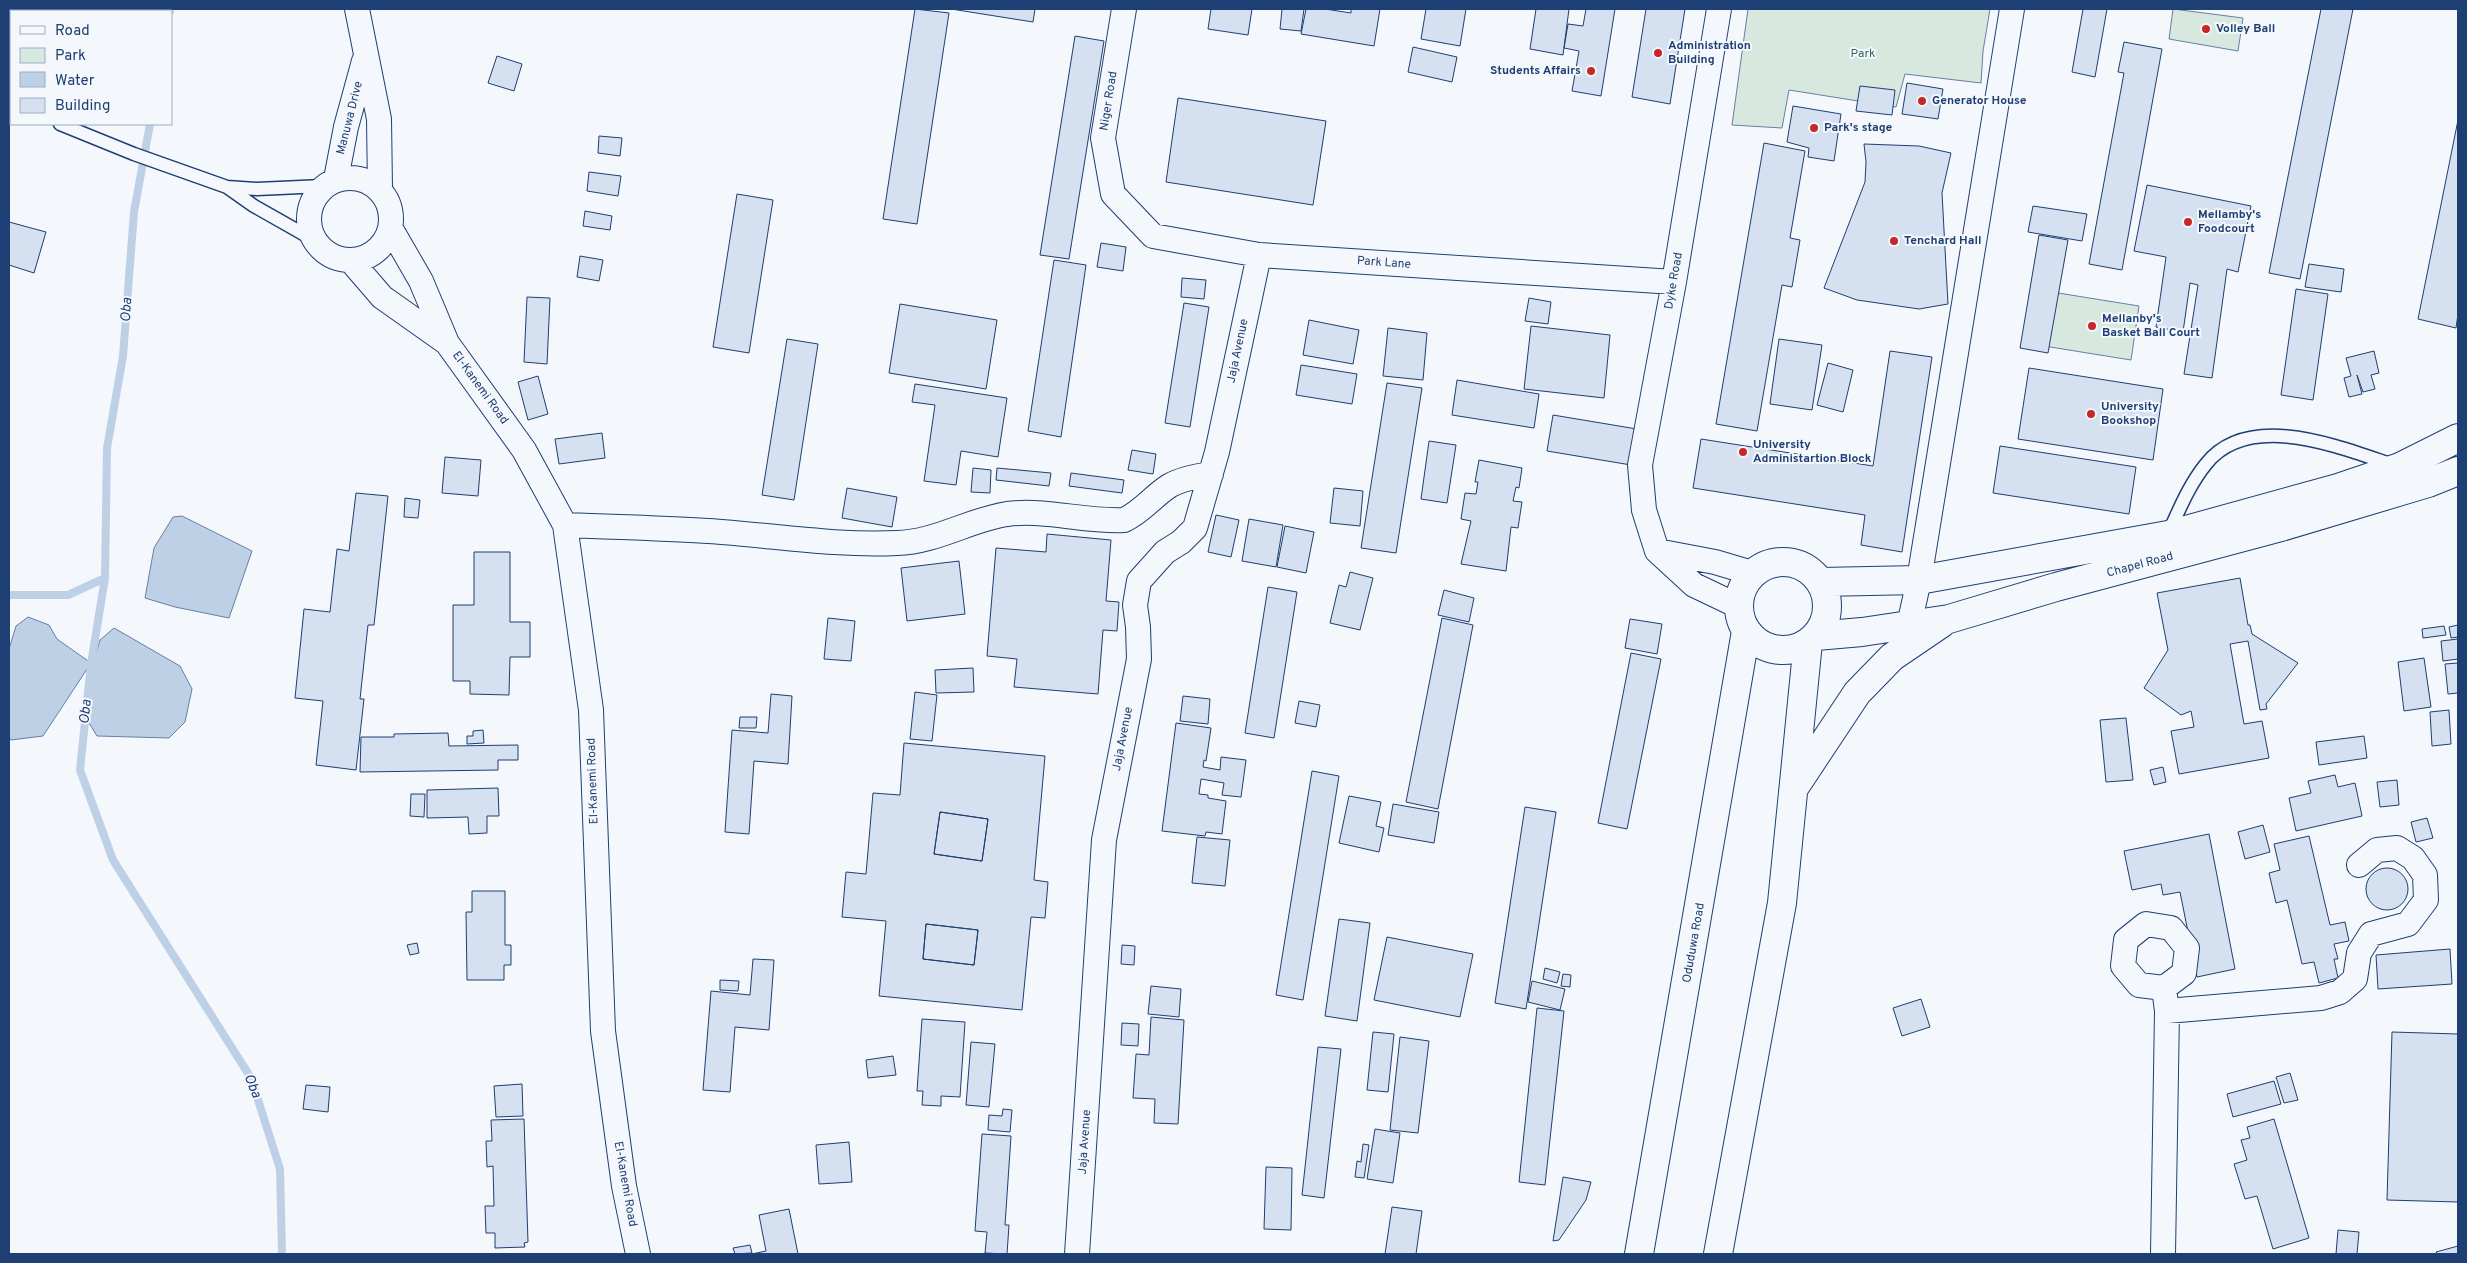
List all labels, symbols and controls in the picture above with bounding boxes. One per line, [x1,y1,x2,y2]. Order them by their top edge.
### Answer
legend [10,10,172,125]
place label: Volley Ball [2216,21,2275,37]
text: Road [55,22,90,41]
marker: Volley Ball [2200,23,2212,35]
place label: Administration Building [1668,38,1751,68]
park label: Park [1851,46,1875,62]
text: Park [55,47,86,66]
marker: Administration Building [1652,47,1664,59]
place label: Students Affairs [1490,63,1581,79]
marker: Students Affairs [1585,65,1597,77]
street label: Niger Road [1096,70,1122,132]
text: Water [55,72,95,91]
street label: Manuwa Drive [333,80,367,156]
place label: Generator House [1932,93,2027,109]
marker: Generator House [1916,95,1928,107]
text: Building [55,97,110,116]
place label: Park's stage [1824,120,1893,136]
marker: Park's stage [1808,122,1820,134]
place label: Mellamby's Foodcourt [2198,207,2261,237]
marker: Mellamby's Foodcourt [2182,216,2194,228]
place label: Tenchard Hall [1904,233,1981,249]
marker: Tenchard Hall [1888,235,1900,247]
street label: Dyke Road [1661,251,1687,311]
street label: Park Lane [1356,253,1412,273]
water label: Oba [118,296,136,323]
place label: Mellanby's Basket Ball Court [2102,311,2200,341]
street label: Jaja Avenue [1223,318,1253,384]
marker: Mellanby's Basket Ball Court [2086,320,2098,332]
street label: El-Kanemi Road [448,348,512,428]
place label: University Bookshop [2101,399,2159,429]
marker: University Bookshop [2085,408,2097,420]
place label: University Administartion Block [1753,437,1872,467]
marker: University Administartion Block [1737,446,1749,458]
street label: Chapel Road [2105,548,2175,582]
water label: Oba [76,698,96,725]
street label: Jaja Avenue [1109,706,1137,772]
street label: El-Kanemi Road [583,737,603,825]
street label: Oduduwa Road [1679,902,1709,984]
water label: Oba [240,1071,265,1101]
street label: Jaja Avenue [1075,1109,1095,1175]
street label: El-Kanemi Road [610,1140,640,1228]

